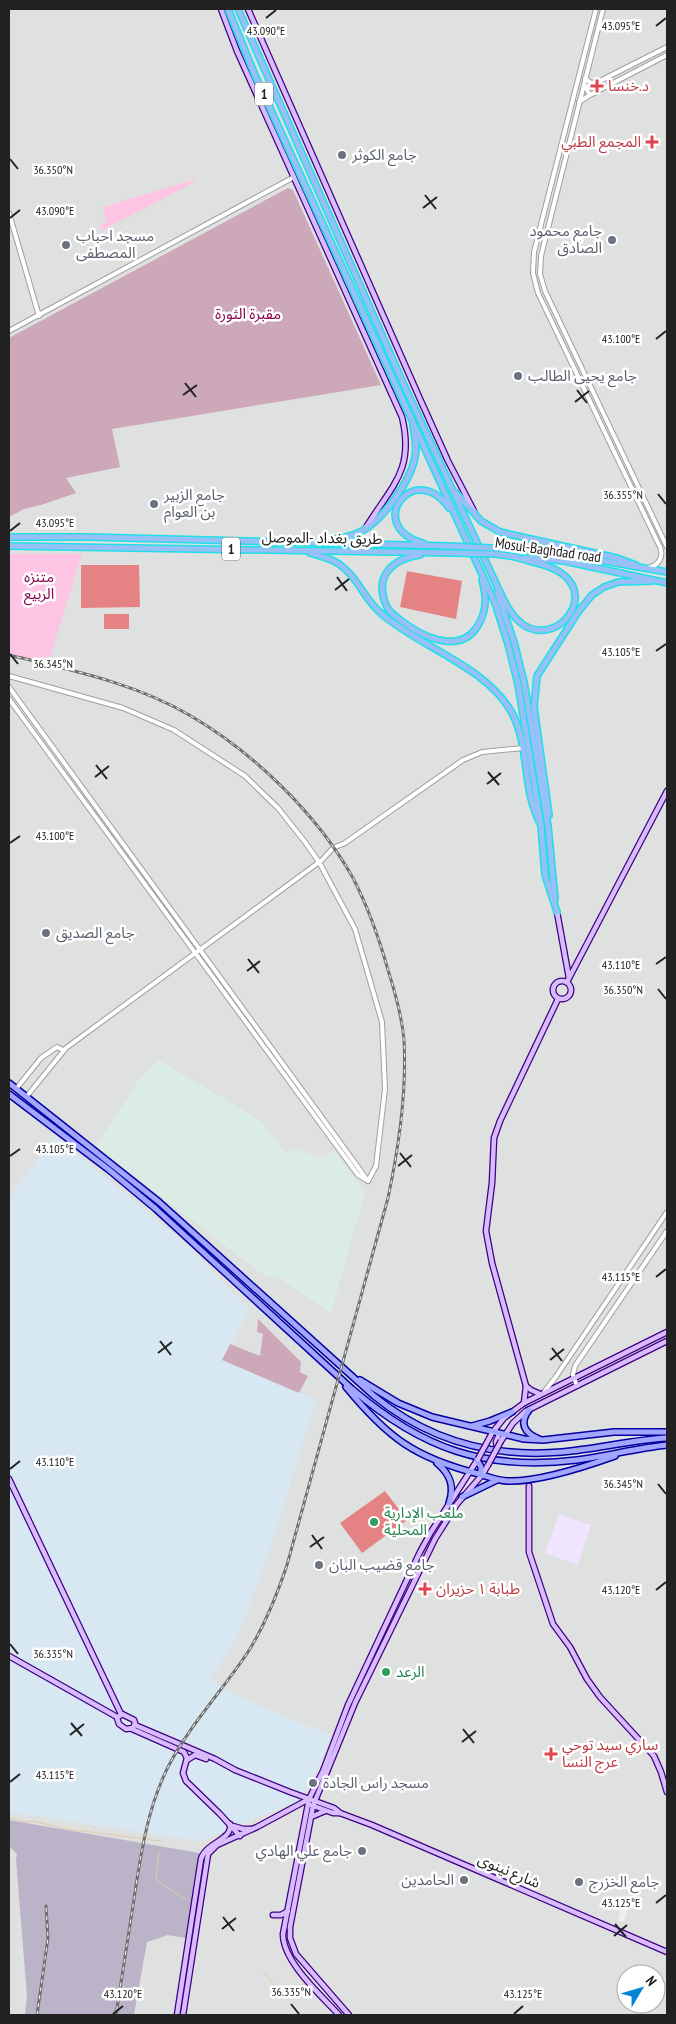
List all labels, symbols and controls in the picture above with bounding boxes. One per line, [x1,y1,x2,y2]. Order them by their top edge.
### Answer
text: 43.095°E [602,18,640,33]
text: 43.090°E [247,23,285,38]
place label: د.خنسا [608,76,649,95]
marker: د.خنسا [590,79,604,93]
road number: 1 [255,82,273,106]
place label: المجمع الطبي [561,132,641,154]
marker: المجمع الطبي [645,135,659,149]
place label: جامع الكوثر [351,145,417,167]
marker: جامع الكوثر [336,149,348,161]
text: 36.350°N [33,162,73,177]
text: 43.090°E [36,203,74,218]
place label: جامع محمود الصادق [529,221,602,257]
place label: مسجد احباب المصطفى [76,226,154,262]
marker: جامع محمود الصادق [606,234,618,246]
marker: مسجد احباب المصطفى [60,239,72,251]
park label: مقبرة الثورة [215,304,281,323]
text: 43.100°E [602,331,640,346]
place label: جامع يحيى الطالب [528,366,637,388]
marker: جامع يحيى الطالب [512,370,524,382]
place label: جامع الزبير بن العوام [163,485,225,523]
text: 36.355°N [603,487,643,502]
marker: جامع الزبير بن العوام [148,498,160,510]
text: 43.095°E [36,515,74,530]
street label: طريق بغداد -الموصل [261,527,383,549]
street label: Mosul-Baghdad road [494,533,602,566]
road number: 1 [222,538,240,560]
park label: متنزه الربيع [24,567,54,606]
text: 43.105°E [602,644,640,659]
text: 36.345°N [33,656,73,671]
text: 43.100°E [36,828,74,843]
place label: جامع الصديق [56,923,135,945]
marker: جامع الصديق [40,927,52,939]
text: 43.110°E [602,957,640,972]
text: 36.350°N [603,982,643,997]
text: 43.105°E [36,1141,74,1156]
text: 43.115°E [602,1269,640,1284]
text: 43.110°E [36,1454,74,1469]
text: 36.345°N [603,1476,643,1491]
place label: ملعب الإدارية المحلية [384,1503,464,1539]
marker: ملعب الإدارية المحلية [368,1516,380,1528]
place label: جامع قضيب البان [329,1555,435,1577]
marker: جامع قضيب البان [313,1559,325,1571]
place label: طبابة ١ حزيران [436,1579,520,1598]
marker: طبابة ١ حزيران [418,1582,432,1596]
text: 43.120°E [602,1582,640,1597]
text: 36.335°N [33,1646,73,1661]
place label: الرعد [396,1662,425,1681]
marker: الرعد [380,1666,392,1678]
place label: ساري سيد توحي عرج النسا [562,1735,658,1774]
marker: ساري سيد توحي عرج النسا [544,1747,558,1761]
text: 43.115°E [36,1767,74,1782]
place label: مسجد راس الجادة [323,1773,429,1792]
marker: مسجد راس الجادة [307,1777,319,1789]
place label: جامع علي الهادي [256,1841,352,1863]
marker: جامع علي الهادي [356,1845,368,1857]
street label: شارع نينوى [474,1849,543,1895]
place label: الحامدين [401,1870,454,1889]
place label: جامع الخزرج [589,1872,659,1894]
marker: الحامدين [458,1874,470,1886]
marker: جامع الخزرج [573,1876,585,1888]
text: 43.125°E [602,1895,640,1910]
north arrow [616,1964,666,2014]
text: N [642,1972,661,1990]
text: 36.335°N [271,1984,311,1999]
text: 43.120°E [104,1986,142,2001]
text: 43.125°E [504,1986,542,2001]

